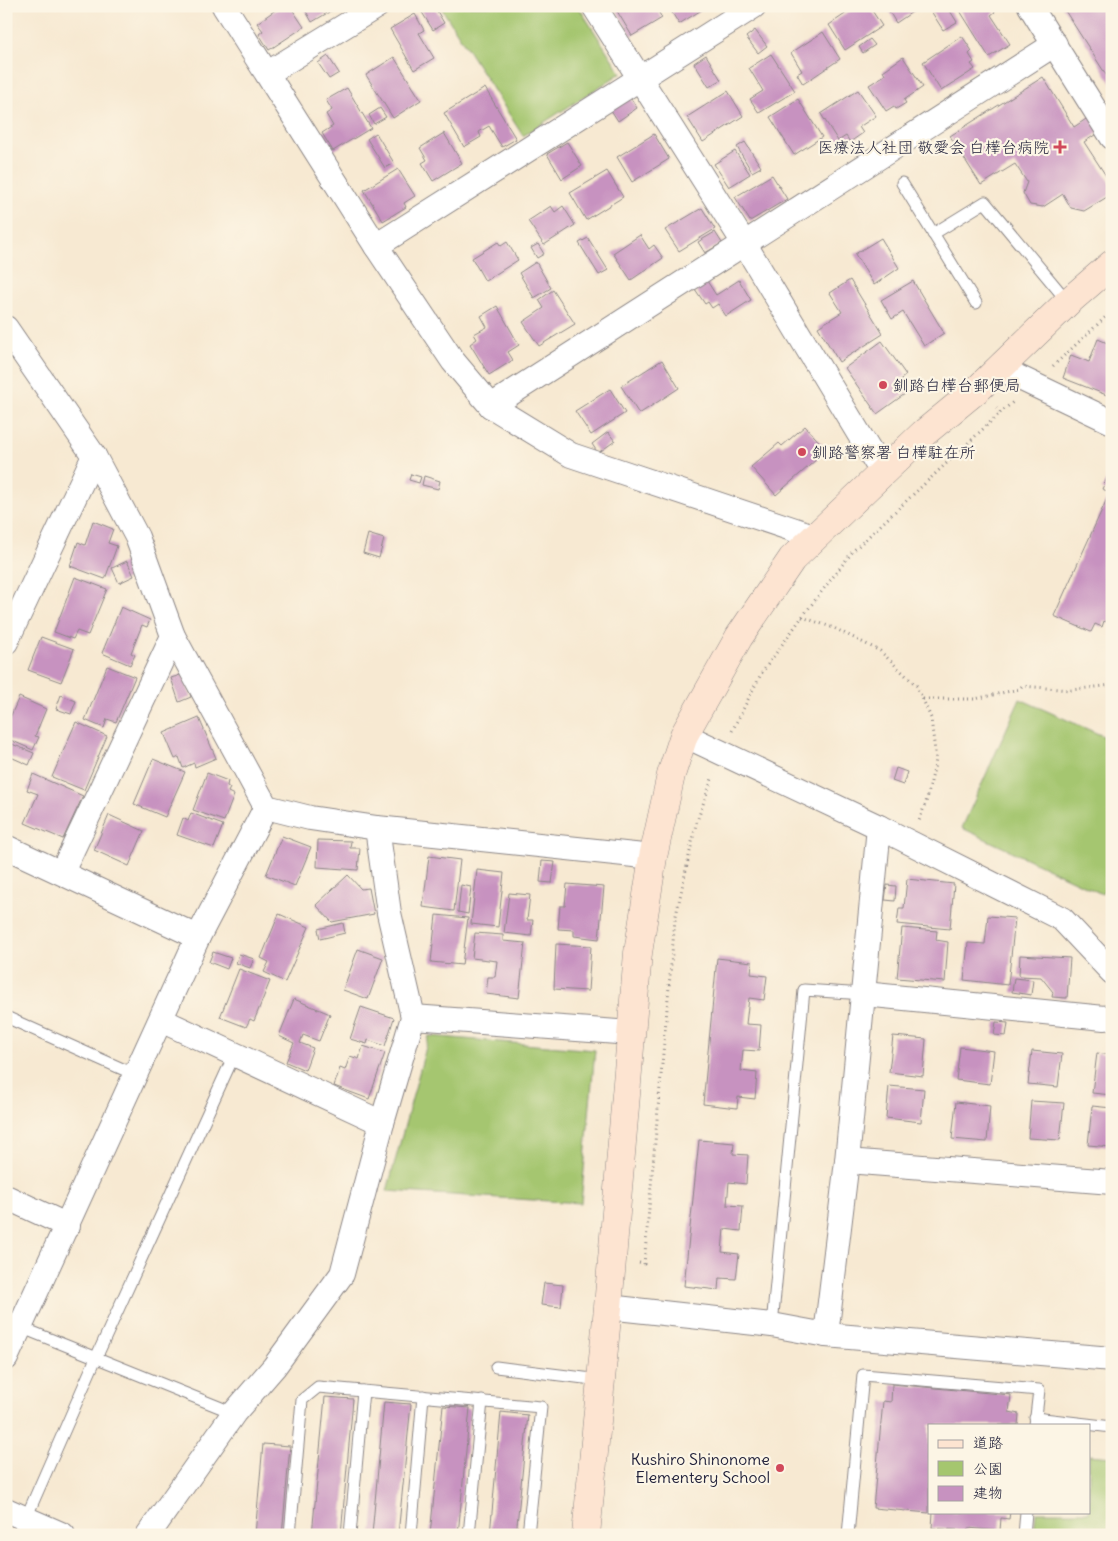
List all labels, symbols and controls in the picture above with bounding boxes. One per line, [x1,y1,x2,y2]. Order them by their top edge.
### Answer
place label: 医療法人社団 敬愛会 白樺台病院 [817,137,1049,157]
marker: 医療法人社団 敬愛会 白樺台病院 [1053,140,1067,154]
place label: 釧路白樺台郵便局 [893,375,1021,395]
marker: 釧路白樺台郵便局 [877,379,889,391]
place label: 釧路警察署 白樺駐在所 [812,442,976,462]
marker: 釧路警察署 白樺駐在所 [796,446,808,458]
legend [928,1424,1090,1514]
text: 道路 [973,1433,1003,1452]
place label: Kushiro Shinonome Elementery School [631,1449,770,1487]
text: 公園 [973,1459,1003,1478]
marker: Kushiro Shinonome Elementery School [774,1462,786,1474]
text: 建物 [973,1483,1003,1502]

